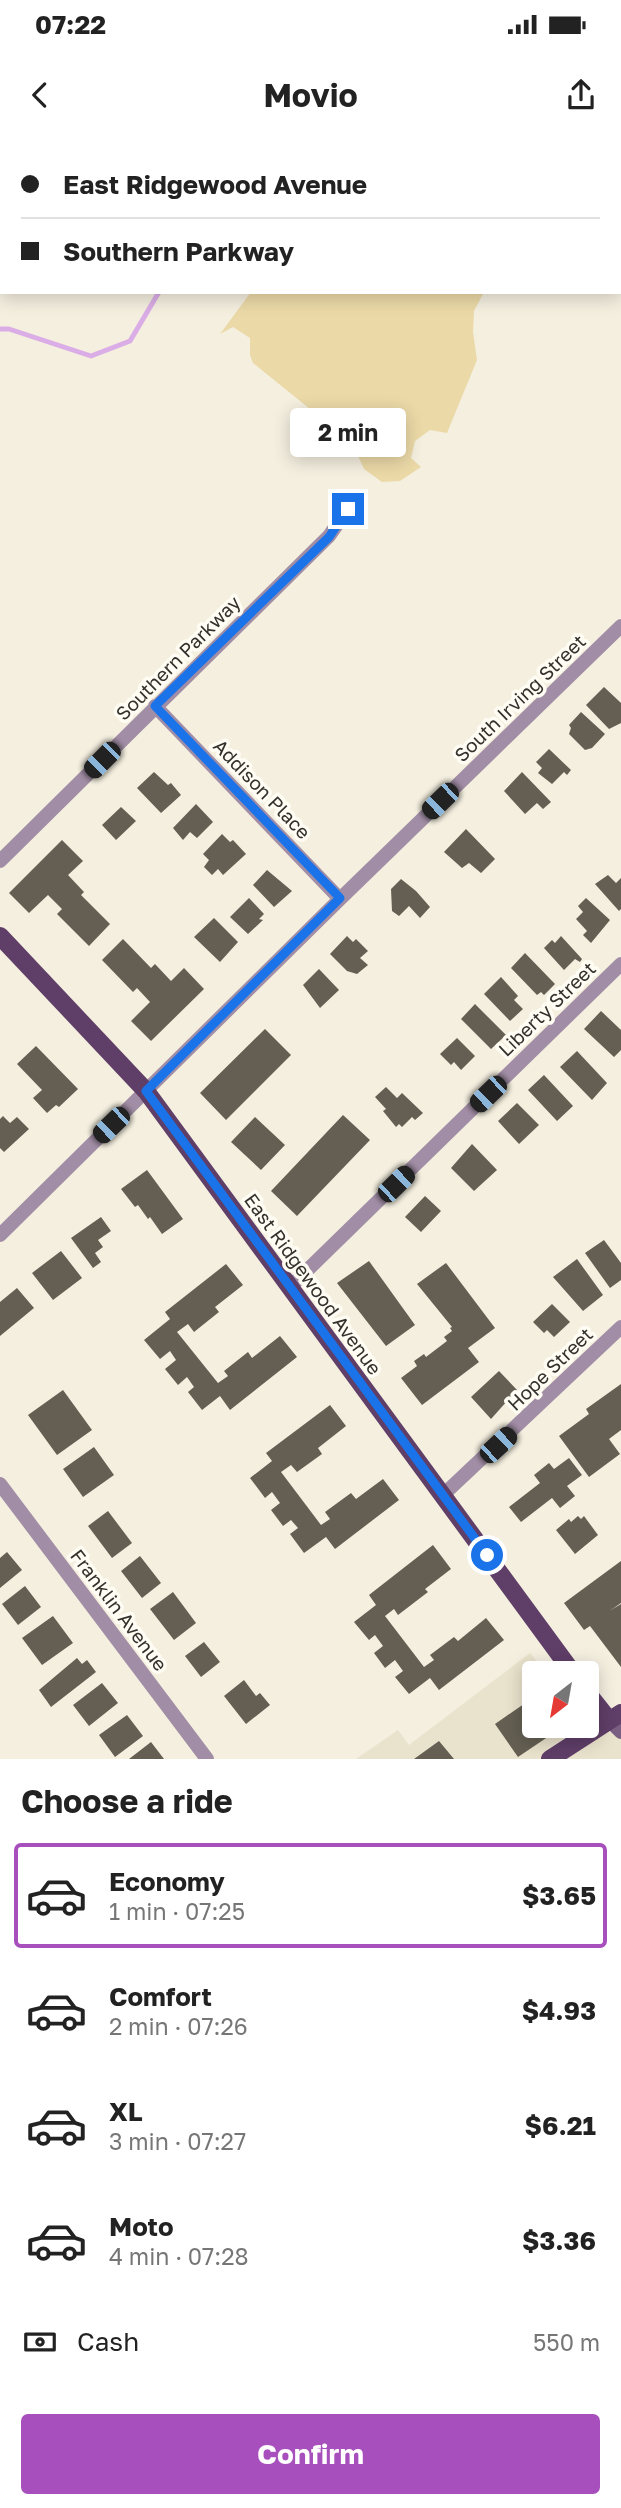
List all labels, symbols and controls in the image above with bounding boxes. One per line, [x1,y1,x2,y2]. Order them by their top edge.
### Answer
text: 07:22 [35,9,106,40]
icon: back [21,76,59,114]
text: Movio [263,76,358,114]
icon: share [562,76,600,114]
text: East Ridgewood Avenue [63,169,367,200]
text: Southern Parkway [63,236,294,267]
callout: 2 min [290,408,406,456]
text: 2 min [318,418,378,446]
route end [332,493,364,525]
street label: Southern Parkway [111,590,245,725]
street label: South Irving Street [449,629,590,766]
street label: Addison Place [209,734,316,843]
car [80,738,125,782]
car [418,779,463,823]
street label: Liberty Street [493,957,600,1061]
car [466,1072,511,1116]
car [89,1103,134,1147]
car [374,1162,419,1206]
street label: East Ridgewood Avenue [240,1189,387,1379]
street label: Hope Street [502,1322,597,1415]
car [476,1423,521,1467]
route start [471,1539,503,1571]
street label: Franklin Avenue [66,1544,173,1675]
north arrow [522,1661,598,1738]
map controls [522,1661,599,1738]
text: Choose a ride [21,1782,233,1820]
icon: car [25,1864,88,1927]
text: Economy [109,1866,225,1897]
text: $3.65 [522,1880,596,1911]
text: 1 min · 07:25 [109,1897,245,1925]
icon: car [25,1979,88,2042]
text: Comfort [109,1981,212,2012]
text: $4.93 [522,1995,596,2026]
text: 2 min · 07:26 [109,2012,248,2040]
icon: car [25,2094,88,2157]
text: XL [109,2096,143,2127]
text: $6.21 [524,2110,596,2141]
text: 3 min · 07:27 [109,2127,246,2155]
icon: car [25,2209,88,2272]
text: Moto [109,2211,174,2242]
text: $3.36 [522,2225,596,2256]
text: 4 min · 07:28 [109,2242,249,2270]
icon: cash [21,2323,59,2361]
text: Cash [77,2326,139,2357]
text: 550 m [533,2328,600,2356]
button: Confirm [21,2414,600,2494]

